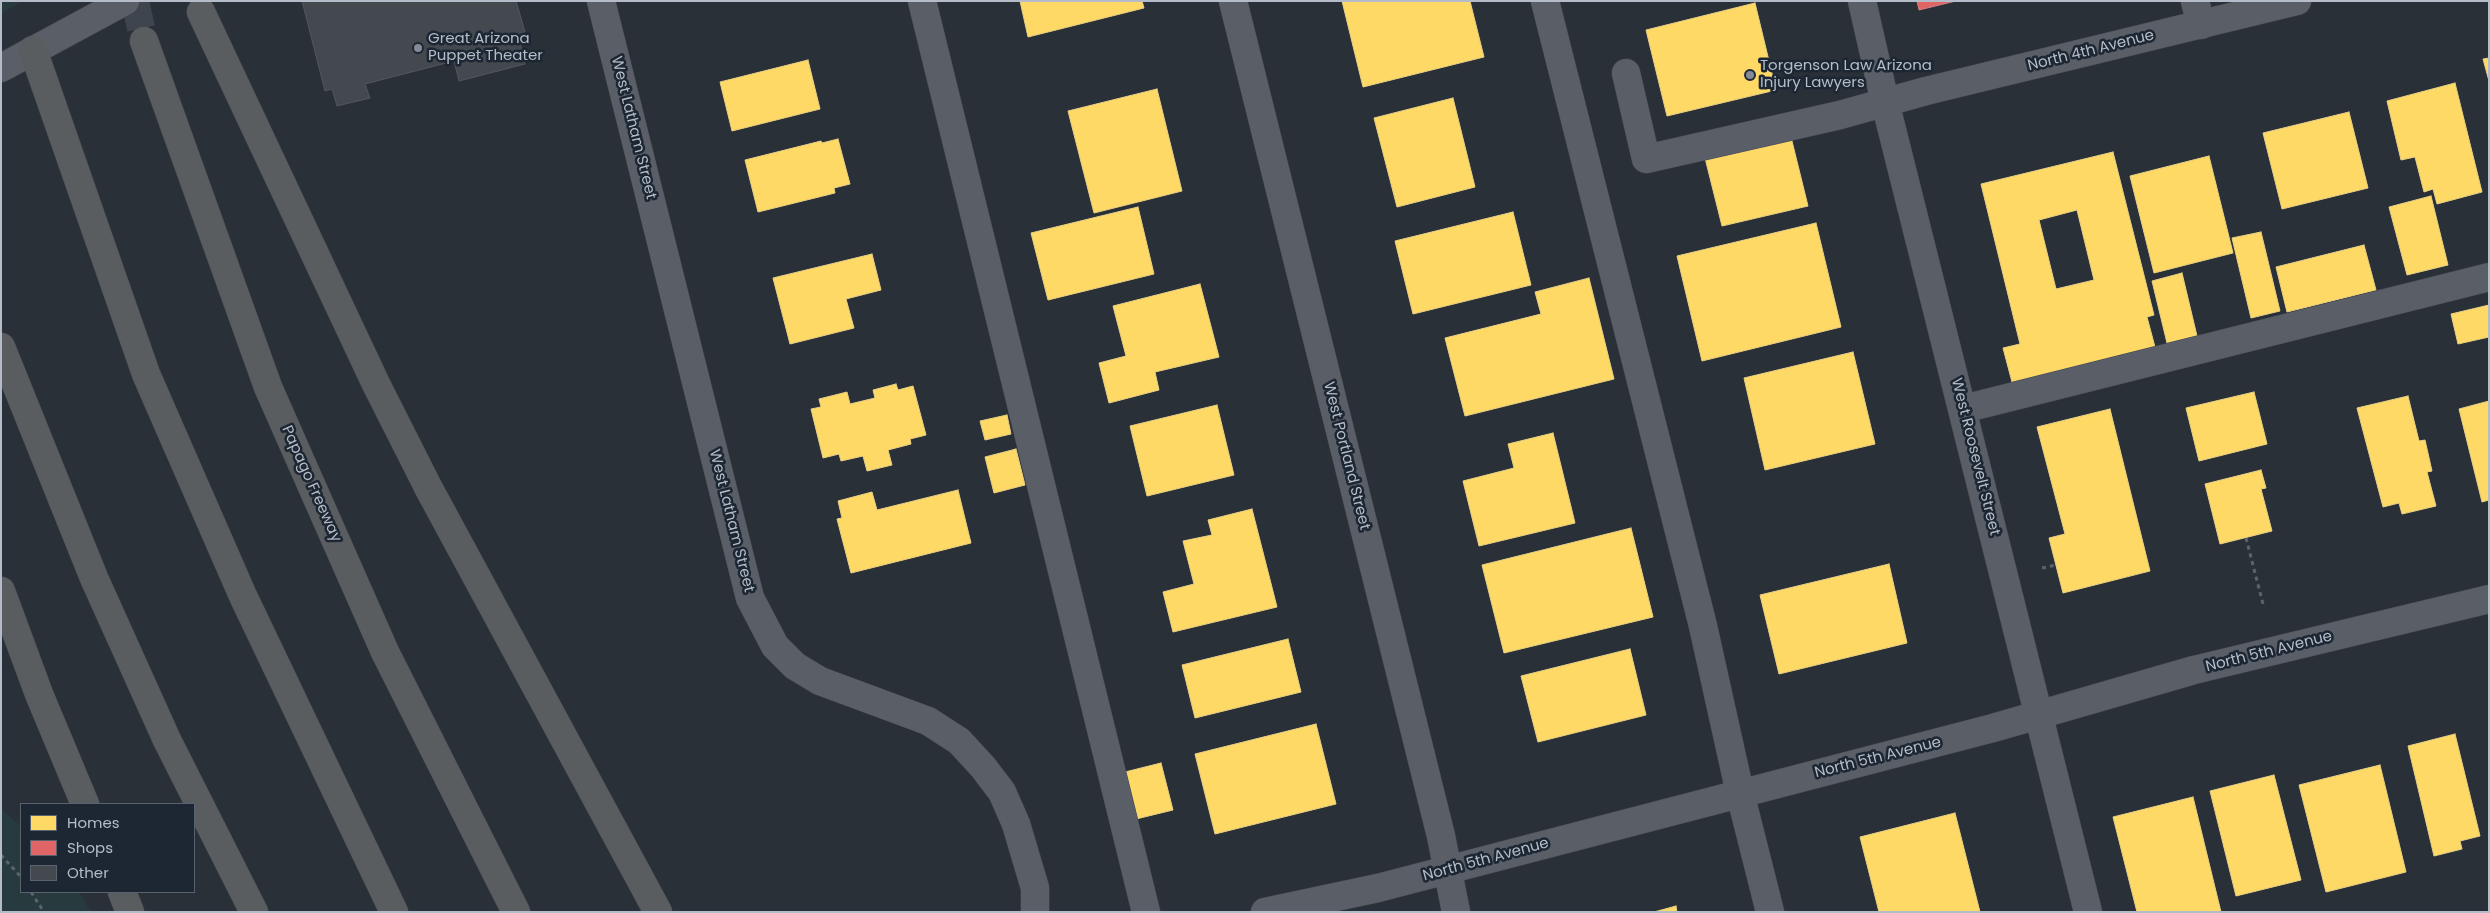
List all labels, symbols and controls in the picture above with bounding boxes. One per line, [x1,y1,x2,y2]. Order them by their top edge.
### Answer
street label: North 4th Avenue [2026,27,2156,75]
place label: Great Arizona Puppet Theater [428,30,543,65]
marker: Great Arizona Puppet Theater [412,42,424,54]
street label: West Latham Street [607,55,659,201]
place label: Torgenson Law Arizona Injury Lawyers [1760,57,1932,92]
marker: Torgenson Law Arizona Injury Lawyers [1744,69,1756,81]
street label: West Roosevelt Street [1947,376,2003,538]
street label: West Portland Street [1319,380,1373,532]
street label: Papago Freeway [277,423,345,545]
street label: West Latham Street [705,448,757,594]
street label: North 5th Avenue [2204,628,2334,676]
street label: North 5th Avenue [1813,734,1943,782]
legend [20,803,195,893]
text: Homes [67,812,120,833]
street label: North 5th Avenue [1421,835,1551,885]
text: Shops [67,837,113,858]
text: Other [67,862,109,883]

